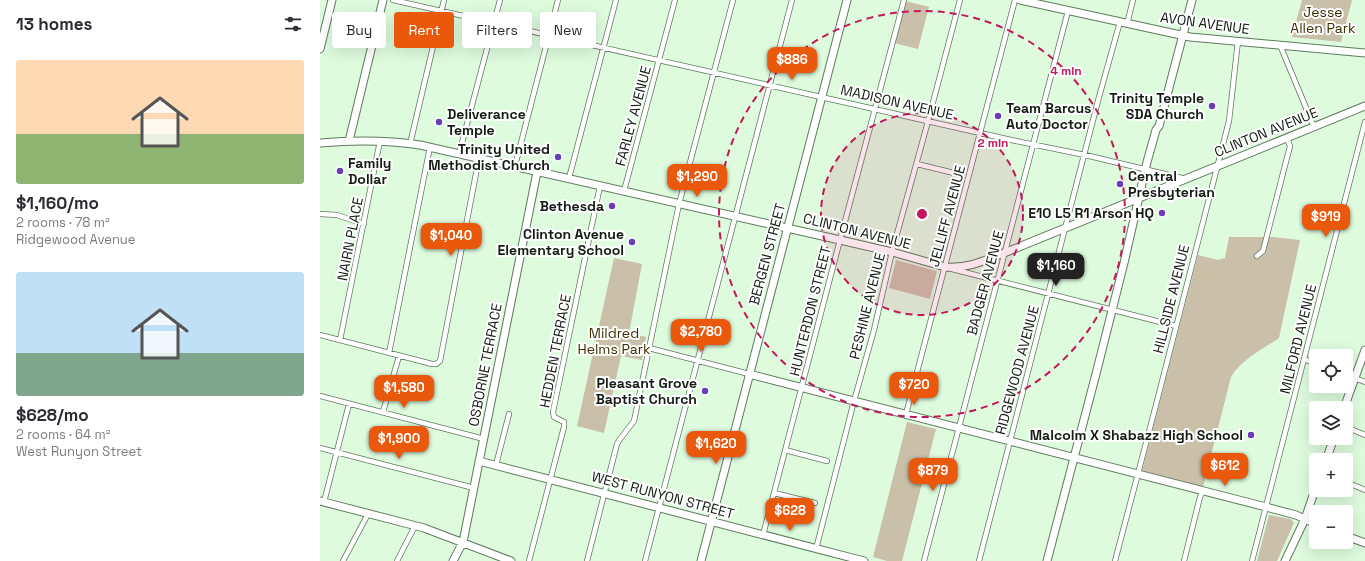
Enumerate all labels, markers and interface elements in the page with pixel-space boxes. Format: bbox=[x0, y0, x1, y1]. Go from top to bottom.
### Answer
park label: Jesse Allen Park bbox=[1290, 3, 1356, 37]
street label: AVON AVENUE bbox=[1159, 8, 1251, 38]
chip: Buy bbox=[332, 12, 386, 48]
chip: Rent bbox=[394, 12, 454, 48]
chip: Filters bbox=[462, 12, 532, 48]
chip: New bbox=[540, 12, 596, 48]
text: 13 homes bbox=[16, 13, 92, 35]
icon: filters bbox=[282, 13, 304, 35]
pin: $886 bbox=[768, 47, 816, 81]
text: $886 bbox=[776, 51, 808, 68]
text: 4 min bbox=[1050, 63, 1082, 79]
street label: FARLEY AVENUE bbox=[611, 64, 655, 168]
street label: MADISON AVENUE bbox=[839, 80, 955, 124]
icon: home bbox=[124, 86, 196, 158]
place label: Trinity Temple SDA Church bbox=[1109, 89, 1204, 123]
place label: Team Barcus Auto Doctor bbox=[1006, 99, 1091, 133]
marker: Trinity Temple SDA Church bbox=[1207, 101, 1217, 111]
street label: CLINTON AVENUE bbox=[1211, 103, 1321, 161]
place label: Deliverance Temple bbox=[447, 105, 526, 139]
marker: Team Barcus Auto Doctor bbox=[993, 111, 1003, 121]
marker: Deliverance Temple bbox=[434, 117, 444, 127]
text: 2 min bbox=[977, 135, 1009, 151]
place label: Trinity United Methodist Church bbox=[428, 140, 550, 174]
marker: Trinity United Methodist Church bbox=[553, 152, 563, 162]
place label: Family Dollar bbox=[348, 154, 391, 188]
street label: JELLIFF AVENUE bbox=[925, 163, 969, 269]
pin: $1,290 bbox=[664, 164, 730, 198]
marker: Family Dollar bbox=[335, 166, 345, 176]
place label: Central Presbyterian bbox=[1128, 167, 1215, 201]
text: $1,290 bbox=[676, 168, 718, 185]
marker: Central Presbyterian bbox=[1115, 179, 1125, 189]
text: $1,160/mo bbox=[16, 192, 99, 214]
street label: NAIRN PLACE bbox=[333, 196, 367, 282]
place label: Bethesda bbox=[539, 197, 604, 215]
marker: Bethesda bbox=[607, 201, 617, 211]
street label: BERGEN STREET bbox=[745, 201, 789, 307]
place label: E10 L5 R1 Arson HQ bbox=[1028, 204, 1154, 222]
pin: $919 bbox=[1302, 204, 1350, 238]
centre of rings bbox=[915, 207, 929, 221]
marker: E10 L5 R1 Arson HQ bbox=[1157, 208, 1167, 218]
text: $919 bbox=[1311, 208, 1341, 225]
street label: CLINTON AVENUE bbox=[801, 209, 913, 253]
text: 2 rooms · 78 m² bbox=[16, 214, 110, 231]
pin: $1,040 bbox=[418, 223, 484, 257]
place label: Clinton Avenue Elementary School bbox=[498, 225, 624, 259]
text: $1,040 bbox=[430, 227, 472, 244]
street label: BADGER AVENUE bbox=[962, 228, 1008, 337]
text: Ridgewood Avenue bbox=[16, 231, 135, 248]
marker: Clinton Avenue Elementary School bbox=[627, 237, 637, 247]
street label: HILLSIDE AVENUE bbox=[1149, 243, 1193, 355]
street label: HUNTERDON STREET bbox=[785, 244, 835, 378]
street label: PESHINE AVENUE bbox=[845, 251, 889, 361]
pin: $1,160 bbox=[1023, 253, 1089, 287]
text: $1,160 bbox=[1036, 257, 1076, 274]
street label: MILFORD AVENUE bbox=[1276, 282, 1320, 396]
street label: HEDDEN TERRACE bbox=[535, 293, 575, 409]
icon: home bbox=[124, 298, 196, 370]
street label: OSBORNE TERRACE bbox=[464, 302, 506, 428]
street label: RIDGEWOOD AVENUE bbox=[991, 303, 1043, 437]
pin: $2,780 bbox=[668, 319, 734, 353]
text: $2,780 bbox=[680, 323, 722, 340]
park label: Mildred Helms Park bbox=[577, 324, 651, 358]
map controls bbox=[1309, 349, 1353, 549]
button: locate bbox=[1309, 349, 1353, 393]
pin: $720 bbox=[890, 372, 938, 406]
place label: Pleasant Grove Baptist Church bbox=[595, 374, 697, 408]
pin: $1,580 bbox=[371, 375, 437, 409]
text: $720 bbox=[898, 376, 930, 393]
text: $1,580 bbox=[383, 379, 425, 396]
marker: Pleasant Grove Baptist Church bbox=[700, 386, 710, 396]
button: layers bbox=[1309, 401, 1353, 445]
text: $628/mo bbox=[16, 404, 89, 426]
text: 2 rooms · 64 m² bbox=[16, 426, 110, 443]
pin: $1,900 bbox=[366, 426, 432, 460]
place label: Malcolm X Shabazz High School bbox=[1030, 426, 1243, 444]
text: $1,900 bbox=[378, 430, 420, 447]
marker: Malcolm X Shabazz High School bbox=[1246, 430, 1256, 440]
pin: $1,620 bbox=[683, 431, 749, 465]
text: $1,620 bbox=[695, 435, 737, 452]
text: West Runyon Street bbox=[16, 443, 142, 460]
pin: $612 bbox=[1201, 453, 1249, 487]
button: + bbox=[1309, 453, 1353, 497]
text: $612 bbox=[1210, 457, 1240, 474]
pin: $879 bbox=[909, 458, 957, 492]
text: $879 bbox=[918, 462, 948, 479]
street label: WEST RUNYON STREET bbox=[590, 467, 736, 523]
pin: $628 bbox=[766, 498, 814, 532]
text: $628 bbox=[774, 502, 806, 519]
button: − bbox=[1309, 505, 1353, 549]

